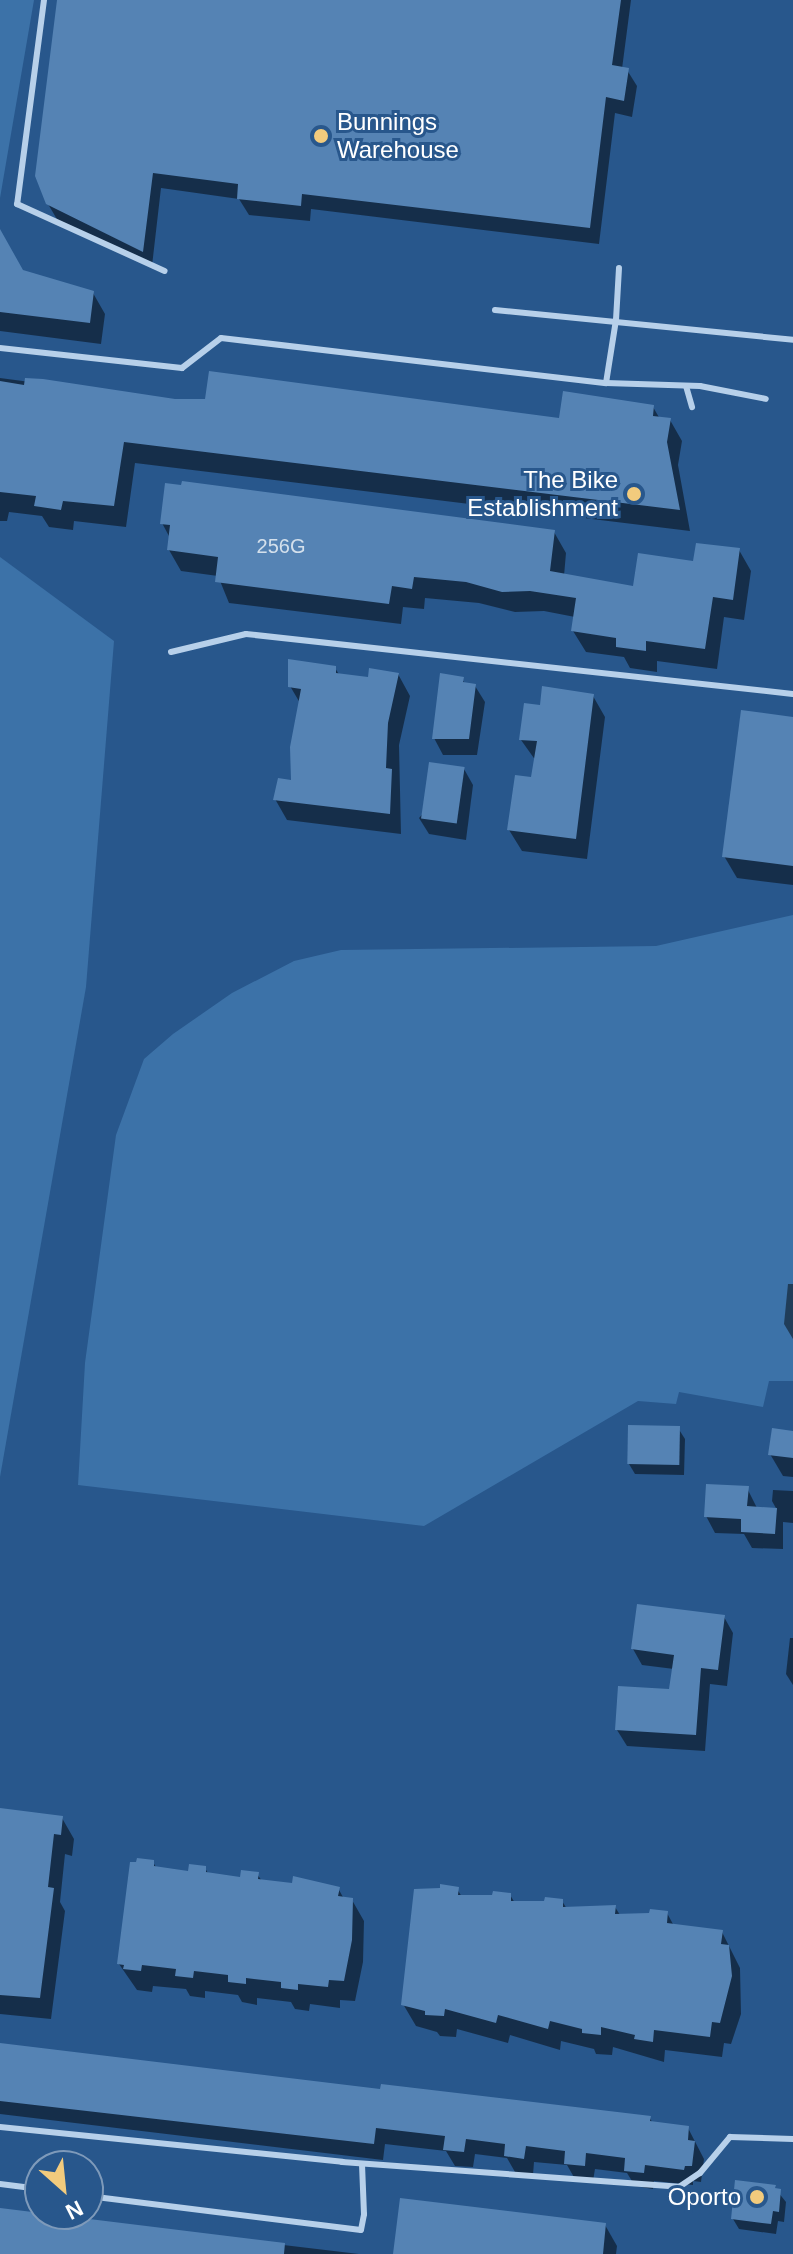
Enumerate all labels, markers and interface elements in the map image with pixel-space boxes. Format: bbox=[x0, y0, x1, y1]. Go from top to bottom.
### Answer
place label: Bunnings Warehouse bbox=[337, 108, 459, 164]
marker: Bunnings Warehouse bbox=[312, 127, 330, 145]
place label: The Bike Establishment bbox=[467, 466, 618, 522]
marker: The Bike Establishment bbox=[625, 485, 643, 503]
house number: 256G bbox=[257, 534, 305, 558]
north arrow bbox=[24, 2150, 104, 2230]
place label: Oporto bbox=[668, 2183, 741, 2211]
marker: Oporto bbox=[748, 2188, 766, 2206]
text: N bbox=[61, 2195, 87, 2225]

